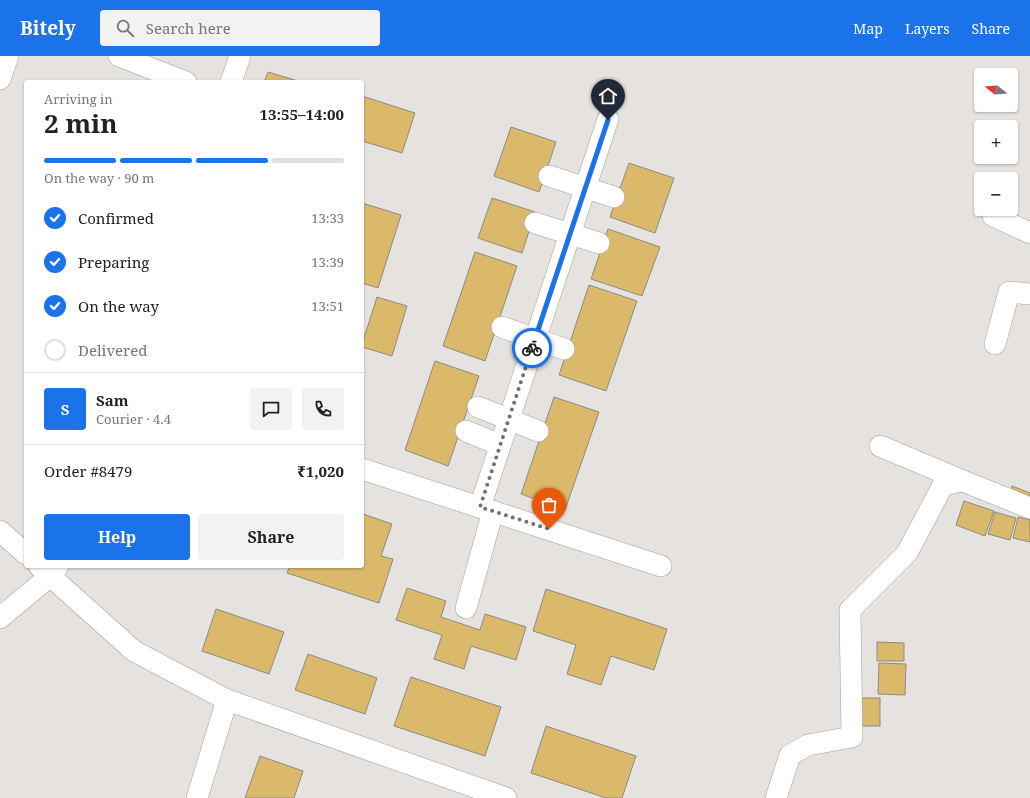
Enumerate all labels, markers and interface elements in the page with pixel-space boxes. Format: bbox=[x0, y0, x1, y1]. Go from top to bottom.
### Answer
search box bbox=[100, 10, 380, 46]
text: Bitely bbox=[20, 15, 76, 41]
icon: search bbox=[114, 17, 136, 39]
text: Search here bbox=[146, 18, 231, 38]
text: Map bbox=[853, 19, 883, 38]
text: Layers bbox=[905, 19, 950, 38]
text: Share bbox=[972, 19, 1010, 38]
north arrow bbox=[974, 68, 1018, 112]
map controls bbox=[974, 68, 1018, 216]
pin bbox=[591, 79, 625, 120]
icon: home bbox=[597, 85, 619, 107]
text: Arriving in bbox=[44, 90, 113, 108]
text: 13:55–14:00 bbox=[260, 104, 344, 124]
text: 2 min bbox=[44, 105, 118, 141]
button: + bbox=[974, 120, 1018, 164]
text: On the way · 90 m bbox=[44, 169, 154, 187]
button: − bbox=[974, 172, 1018, 216]
icon: check bbox=[44, 207, 66, 229]
text: Confirmed bbox=[78, 208, 154, 228]
text: 13:33 bbox=[311, 209, 344, 227]
icon: check bbox=[44, 251, 66, 273]
text: Preparing bbox=[78, 252, 149, 272]
text: 13:39 bbox=[311, 253, 344, 271]
icon: check bbox=[44, 295, 66, 317]
text: On the way bbox=[78, 296, 159, 316]
text: 13:51 bbox=[311, 297, 344, 315]
courier bbox=[512, 328, 552, 368]
icon: bike bbox=[521, 337, 543, 359]
text: Delivered bbox=[78, 340, 147, 360]
button: chat bbox=[250, 388, 292, 430]
button: phone bbox=[302, 388, 344, 430]
text: Sam bbox=[96, 390, 128, 410]
text: S bbox=[61, 399, 69, 419]
text: Courier · 4.4 bbox=[96, 410, 171, 428]
text: Order #8479 bbox=[44, 461, 132, 481]
text: ₹1,020 bbox=[297, 461, 344, 481]
pin bbox=[532, 488, 566, 529]
icon: bag bbox=[538, 494, 560, 516]
button: Help bbox=[44, 514, 190, 560]
button: Share bbox=[198, 514, 344, 560]

